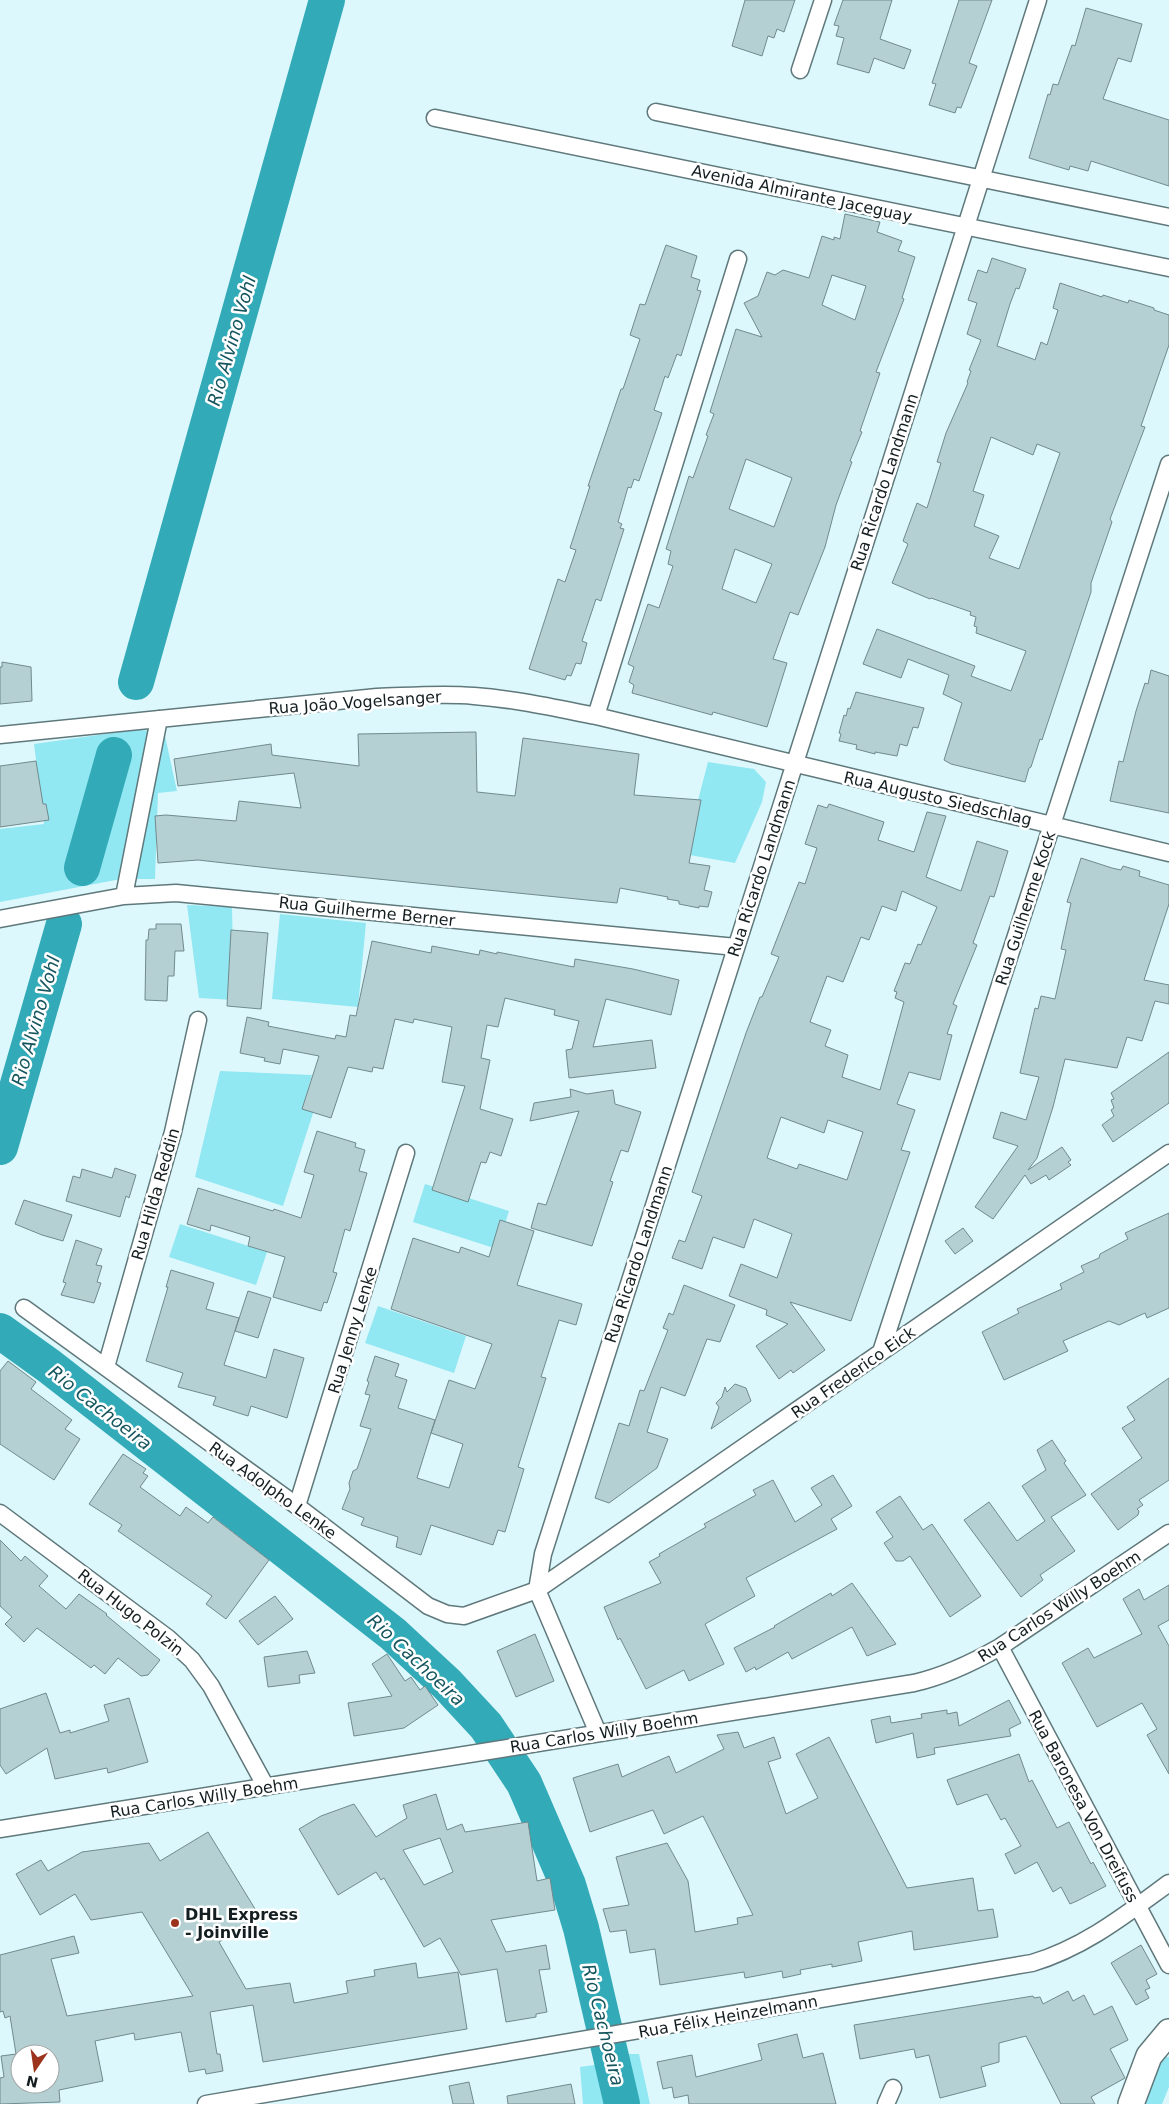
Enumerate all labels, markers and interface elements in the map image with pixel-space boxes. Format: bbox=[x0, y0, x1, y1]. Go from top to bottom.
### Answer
street label: Avenida Almirante Jaceguay bbox=[690, 161, 914, 226]
water label: Rio Alvino Vohl bbox=[203, 274, 260, 408]
street label: Rua Ricardo Landmann bbox=[847, 391, 922, 573]
street label: Rua João Vogelsanger bbox=[268, 687, 443, 718]
street label: Rua Augusto Siedschlag bbox=[842, 768, 1034, 829]
street label: Rua Ricardo Landmann bbox=[724, 777, 799, 959]
street label: Rua Guilherme Kock bbox=[992, 828, 1060, 988]
street label: Rua Guilherme Berner bbox=[278, 893, 457, 930]
water label: Rio Alvino Vohl bbox=[7, 954, 64, 1088]
street label: Rua Hilda Reddin bbox=[128, 1126, 183, 1262]
street label: Rua Ricardo Landmann bbox=[601, 1163, 676, 1345]
street label: Rua Jenny Lenke bbox=[324, 1264, 381, 1396]
street label: Rua Frederico Eick bbox=[788, 1322, 919, 1422]
water label: Rio Cachoeira bbox=[45, 1361, 156, 1454]
street label: Rua Adolpho Lenke bbox=[205, 1438, 340, 1543]
street label: Rua Carlos Willy Boehm bbox=[974, 1547, 1144, 1666]
street label: Rua Hugo Polzin bbox=[74, 1565, 187, 1660]
water label: Rio Cachoeira bbox=[364, 1609, 469, 1710]
street label: Rua Baronesa Von Dreifuss bbox=[1025, 1707, 1143, 1906]
street label: Rua Carlos Willy Boehm bbox=[509, 1708, 700, 1757]
street label: Rua Carlos Willy Boehm bbox=[109, 1773, 300, 1822]
place label: DHL Express - Joinville bbox=[185, 1905, 298, 1942]
marker: DHL Express - Joinville bbox=[169, 1917, 181, 1929]
water label: Rio Cachoeira bbox=[578, 1962, 629, 2088]
street label: Rua Félix Heinzelmann bbox=[637, 1991, 819, 2042]
north arrow bbox=[10, 2044, 60, 2094]
text: N bbox=[25, 2073, 40, 2091]

